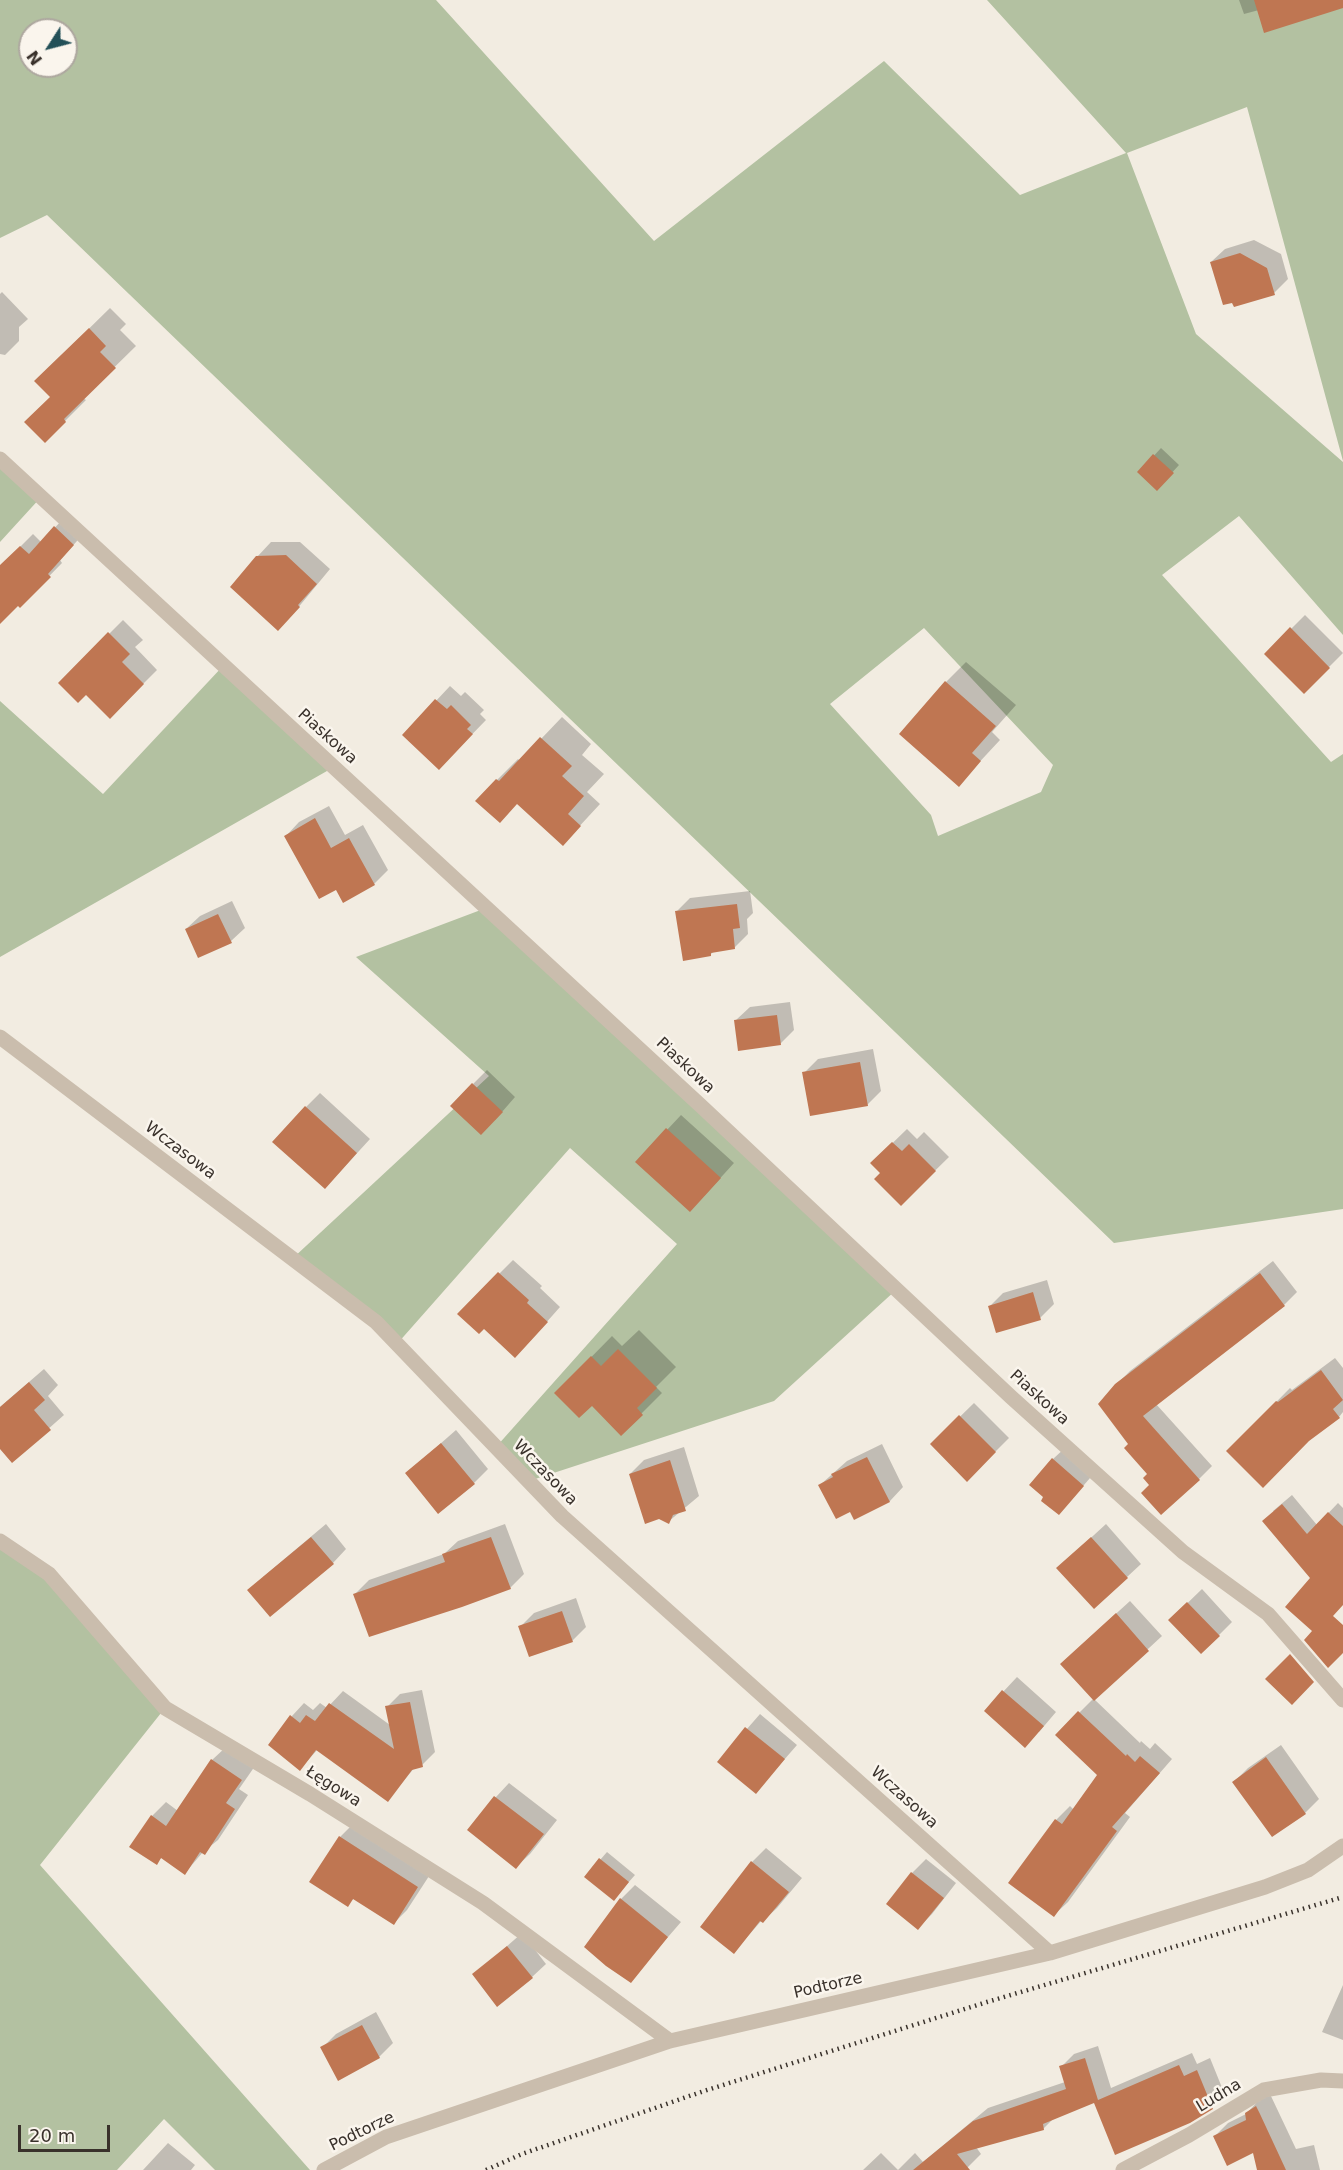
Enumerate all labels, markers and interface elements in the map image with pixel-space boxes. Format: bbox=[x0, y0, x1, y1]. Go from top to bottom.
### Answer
north arrow bbox=[18, 18, 78, 78]
text: N bbox=[23, 47, 46, 69]
street label: Piaskowa bbox=[293, 705, 361, 769]
street label: Piaskowa bbox=[652, 1034, 718, 1098]
street label: Wczasowa bbox=[141, 1118, 219, 1184]
street label: Piaskowa bbox=[1005, 1366, 1073, 1430]
street label: Wczasowa bbox=[509, 1436, 581, 1510]
street label: Łęgowa bbox=[302, 1763, 364, 1811]
street label: Wczasowa bbox=[866, 1763, 942, 1833]
street label: Podtorze bbox=[792, 1969, 864, 2003]
street label: Ludna bbox=[1193, 2075, 1245, 2117]
street label: Podtorze bbox=[326, 2108, 398, 2156]
scale bar bbox=[21, 2113, 112, 2151]
text: 20 m bbox=[29, 2125, 75, 2146]

